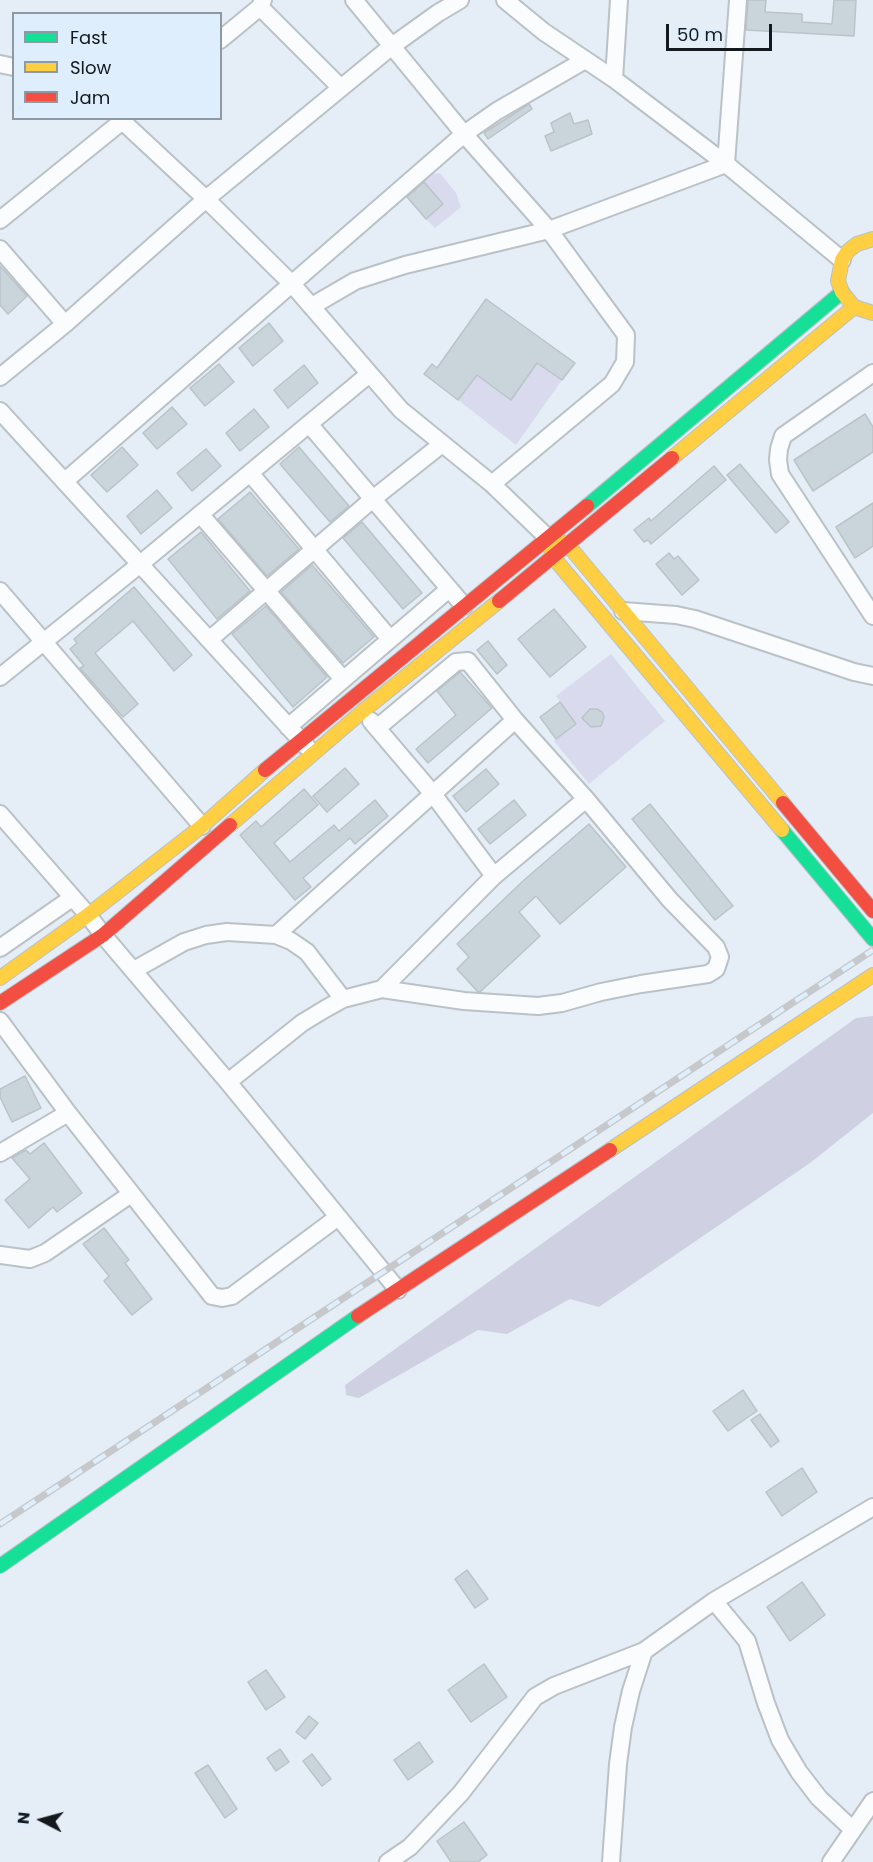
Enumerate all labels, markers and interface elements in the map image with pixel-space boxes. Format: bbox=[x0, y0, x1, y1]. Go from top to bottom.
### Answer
legend bbox=[12, 12, 222, 120]
scale bar bbox=[669, 12, 776, 50]
text: 50 m bbox=[677, 22, 723, 47]
text: Fast bbox=[70, 25, 107, 50]
text: Slow bbox=[70, 55, 111, 80]
text: Jam bbox=[70, 85, 110, 110]
north arrow bbox=[12, 1790, 72, 1850]
text: N bbox=[12, 1811, 36, 1825]

